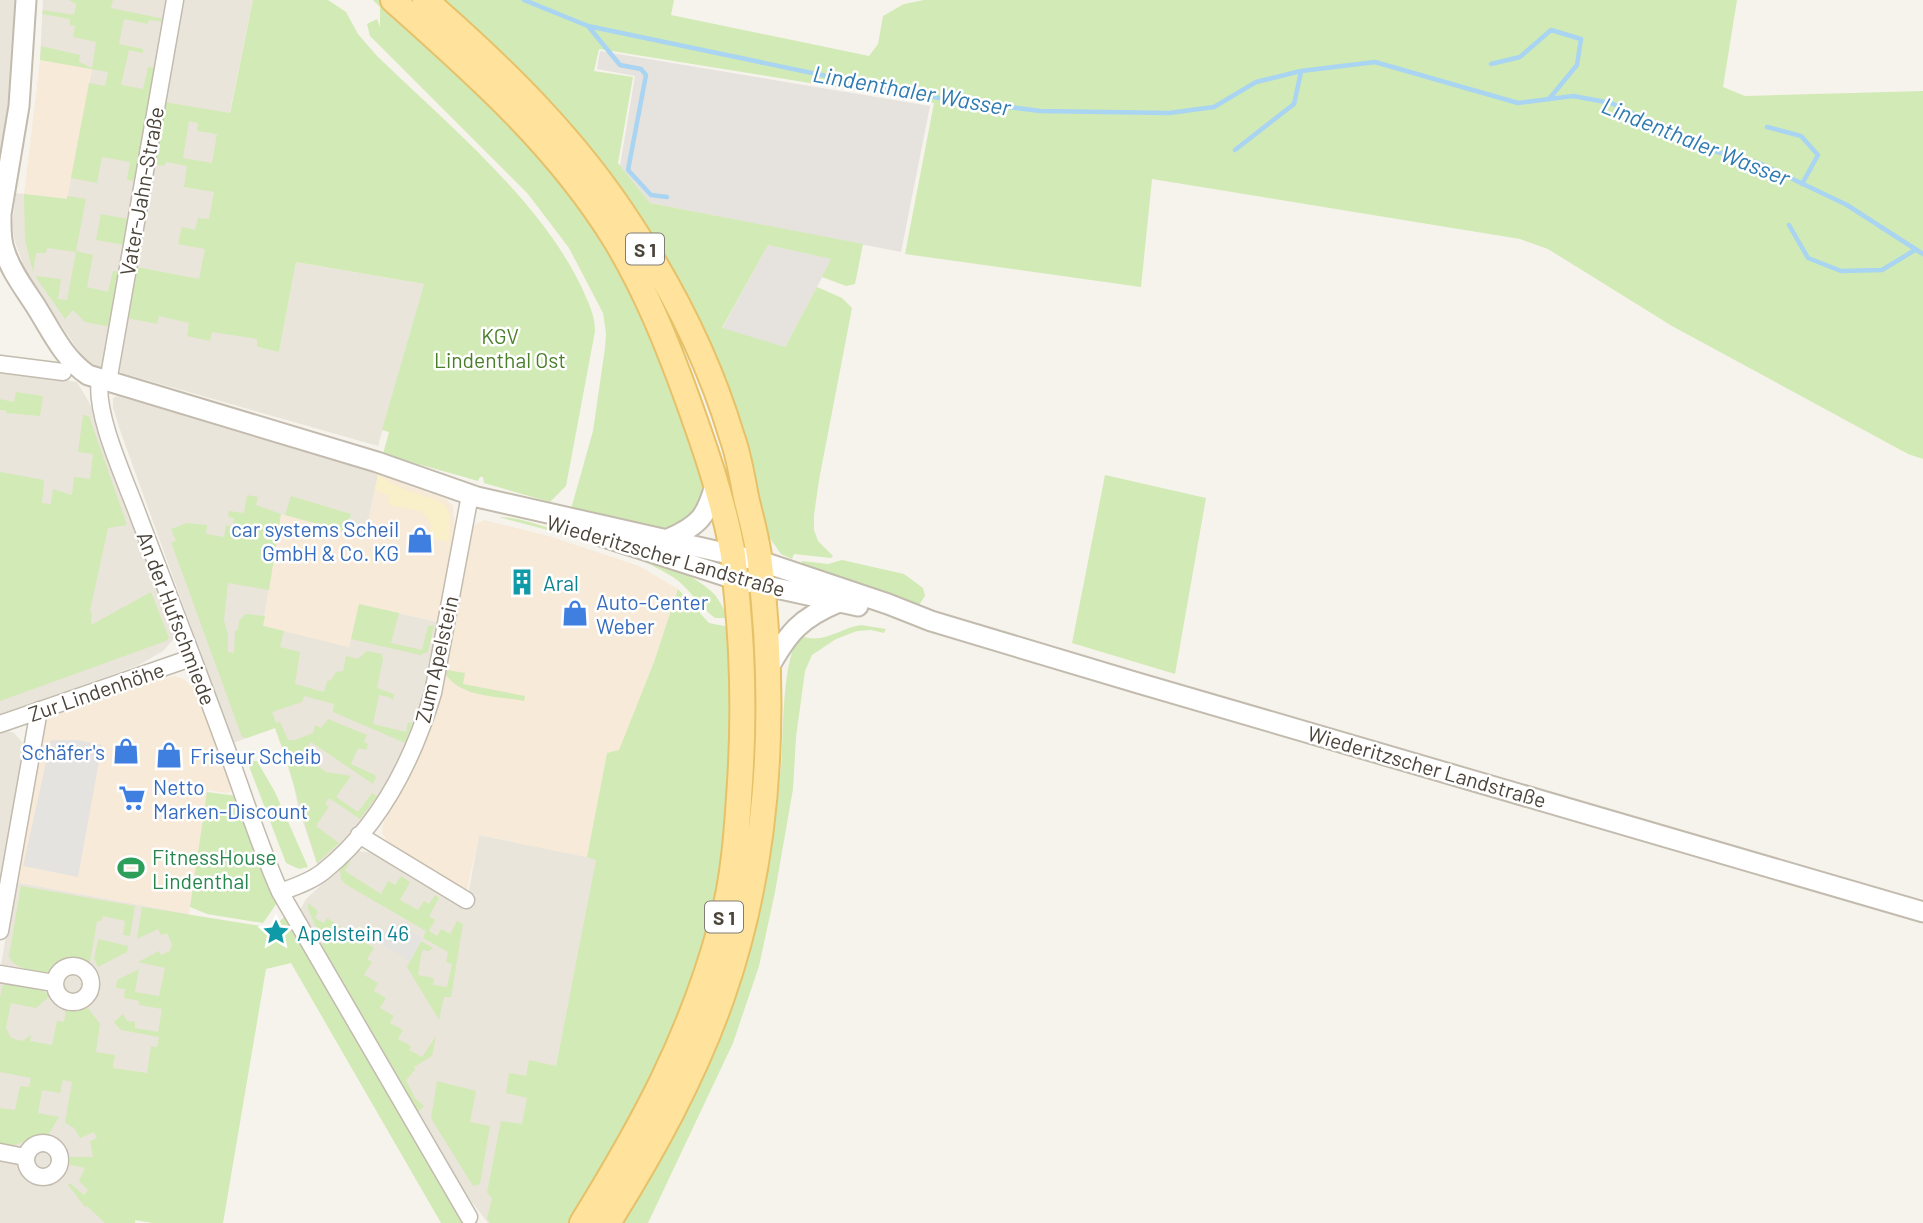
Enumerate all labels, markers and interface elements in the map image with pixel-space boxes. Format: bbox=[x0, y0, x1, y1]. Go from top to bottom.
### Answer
water label: Lindenthaler Wasser bbox=[811, 59, 1014, 121]
water label: Lindenthaler Wasser bbox=[1598, 91, 1795, 192]
street label: Vater-Jahn-Straße bbox=[114, 105, 168, 277]
road number: S 1 bbox=[626, 233, 664, 264]
park label: KGV Lindenthal Ost bbox=[434, 323, 566, 372]
street label: Wiederitzscher Landstraße bbox=[544, 509, 788, 601]
place label: car systems Scheil GmbH & Co. KG bbox=[231, 516, 399, 565]
shop icon: car systems Scheil GmbH & Co. KG bbox=[405, 525, 435, 555]
street label: An der Hufschmiede bbox=[132, 528, 222, 708]
building icon: Aral bbox=[507, 567, 537, 597]
place label: Aral bbox=[543, 570, 579, 595]
place label: Auto-Center Weber bbox=[596, 589, 709, 638]
street label: Zum Apelstein bbox=[409, 593, 463, 725]
shop icon: Auto-Center Weber bbox=[560, 598, 590, 628]
street label: Zur Lindenhöhe bbox=[25, 656, 167, 726]
street label: Wiederitzscher Landstraße bbox=[1305, 720, 1549, 812]
shop icon: Schäfer's bbox=[111, 736, 141, 766]
place label: Schäfer's bbox=[22, 739, 105, 764]
shop icon: Friseur Scheib bbox=[154, 740, 184, 770]
place label: Friseur Scheib bbox=[190, 743, 321, 768]
place label: Netto Marken-Discount bbox=[153, 774, 308, 823]
supermarket icon: Netto Marken-Discount bbox=[117, 783, 147, 813]
place label: FitnessHouse Lindenthal bbox=[152, 844, 277, 893]
sports icon: FitnessHouse Lindenthal bbox=[116, 853, 146, 883]
road number: S 1 bbox=[705, 902, 743, 932]
place icon: Apelstein 46 bbox=[261, 917, 291, 947]
place label: Apelstein 46 bbox=[297, 920, 409, 945]

